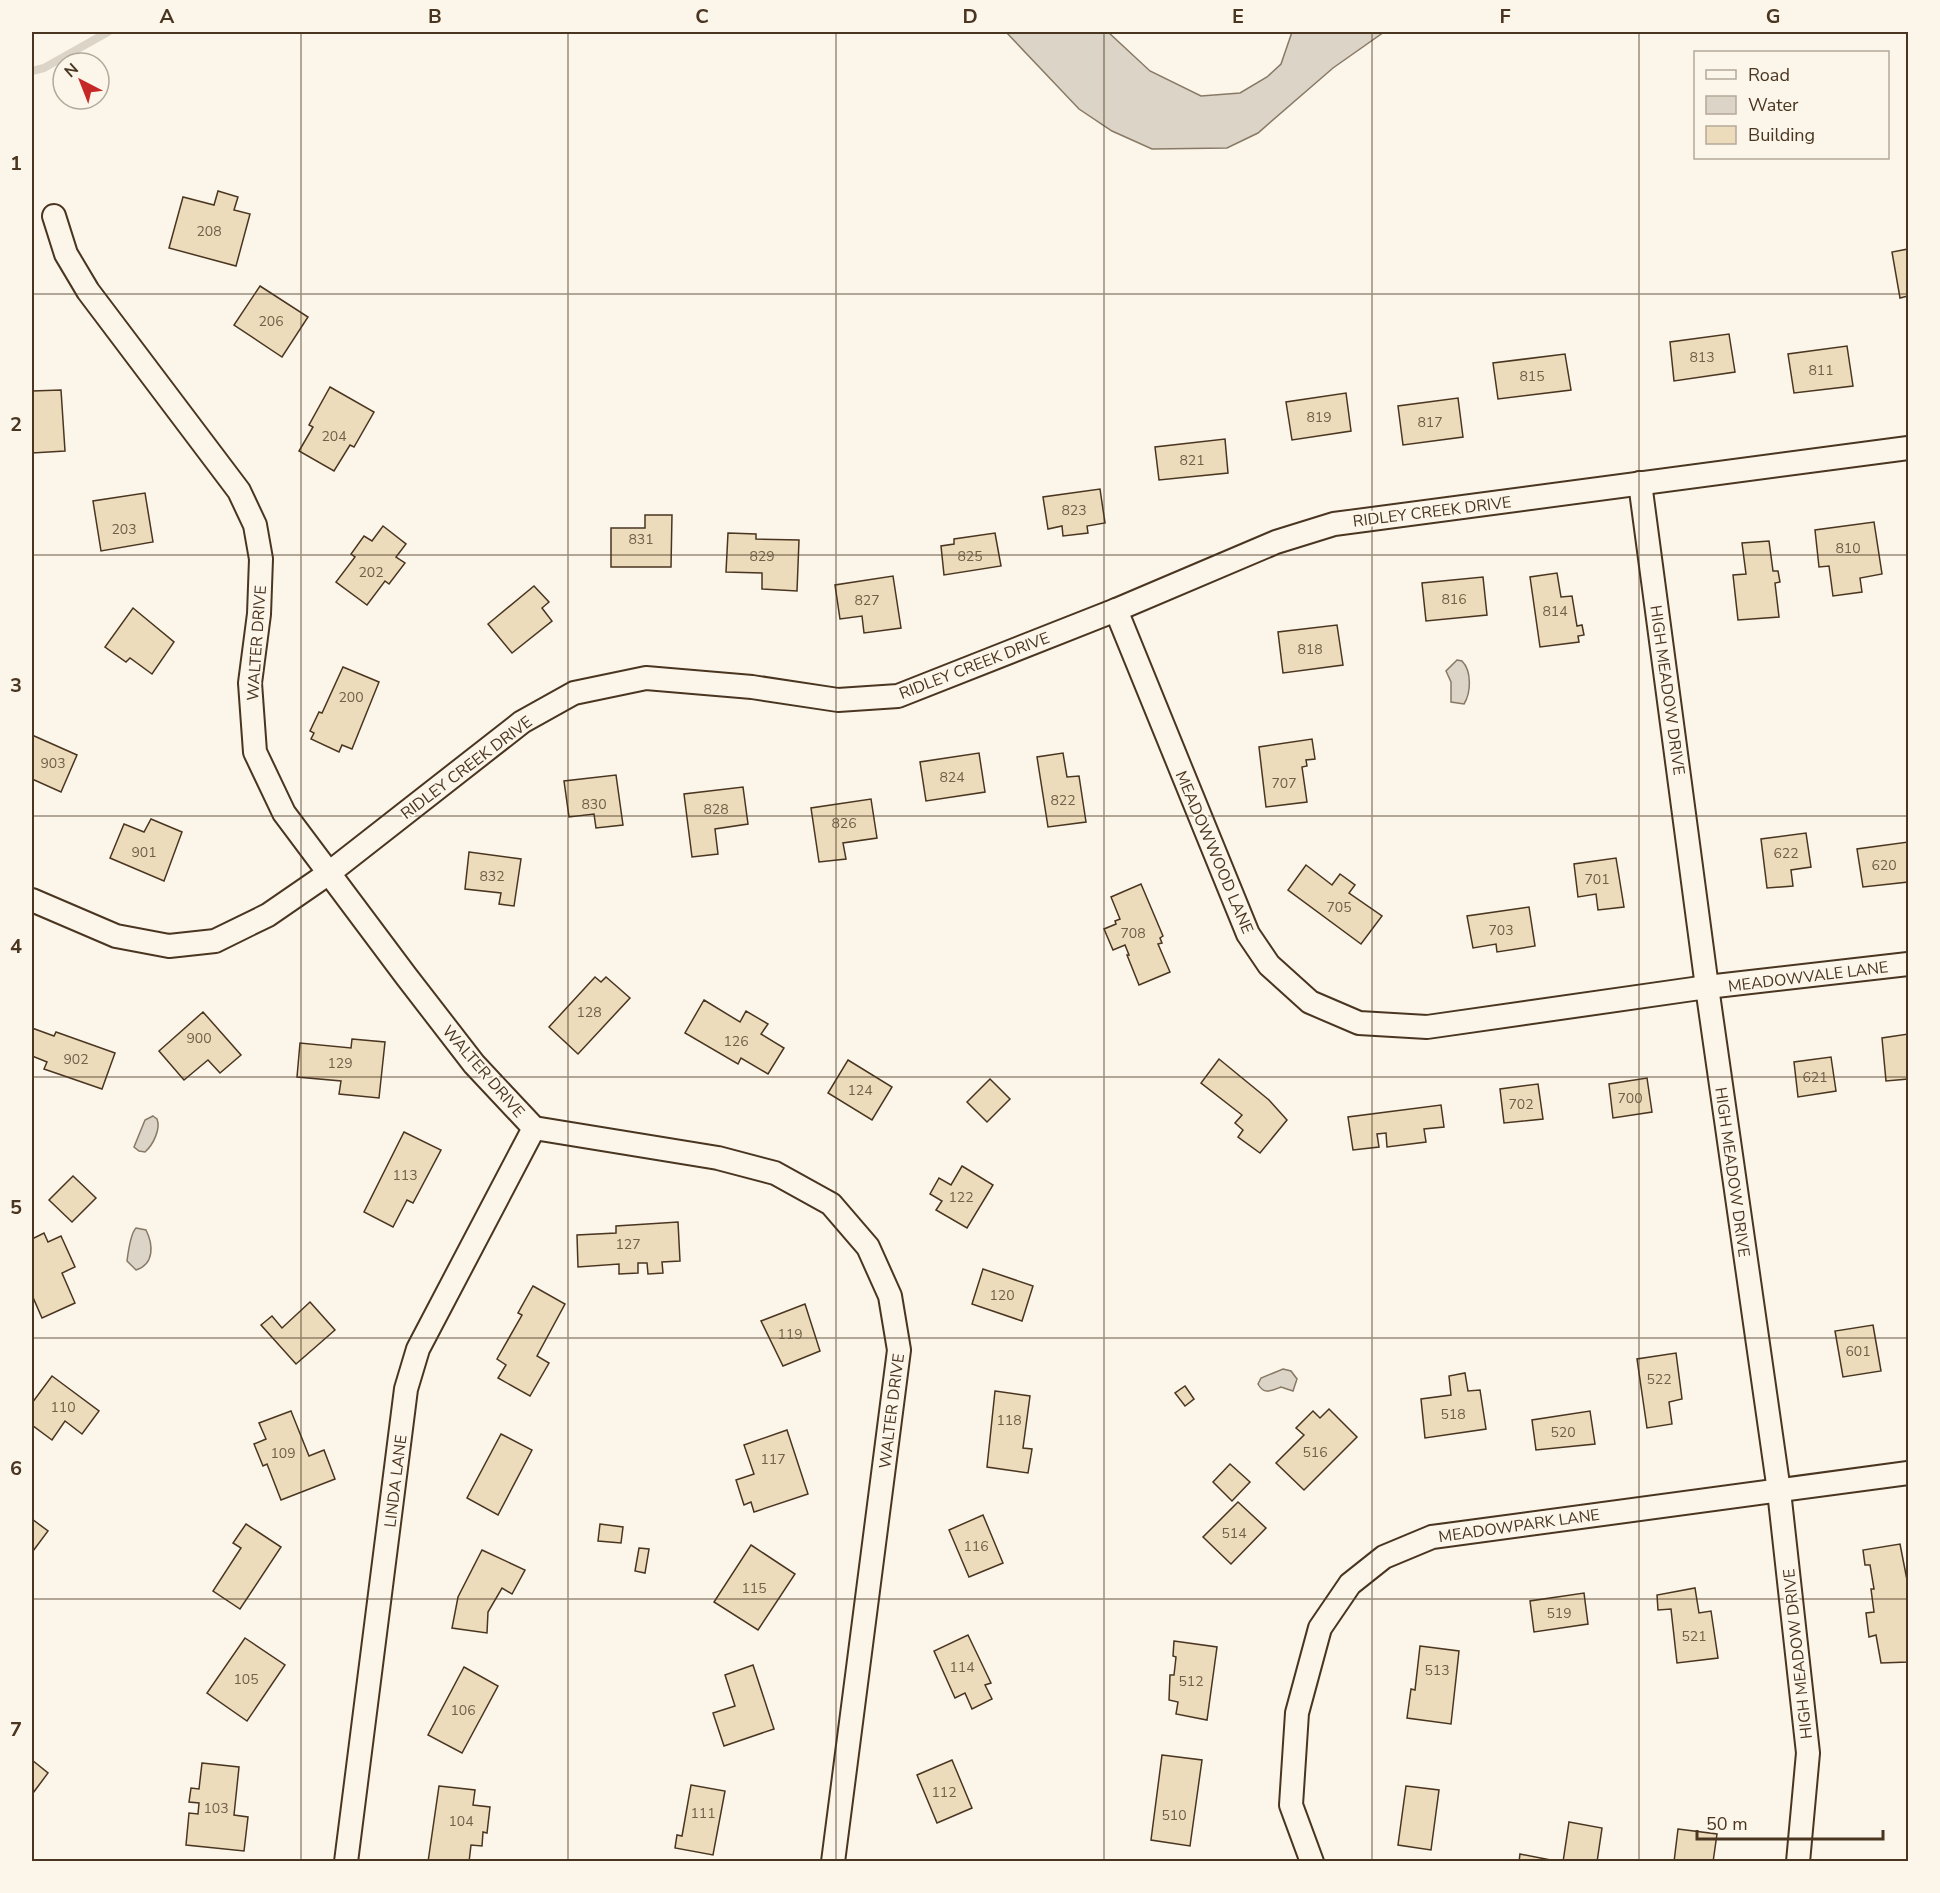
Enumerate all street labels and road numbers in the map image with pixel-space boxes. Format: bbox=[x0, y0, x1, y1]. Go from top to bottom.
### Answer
street label: RIDLEY CREEK DRIVE bbox=[1352, 491, 1513, 533]
street label: WALTER DRIVE bbox=[242, 585, 272, 702]
street label: HIGH MEADOW DRIVE bbox=[1644, 604, 1690, 776]
street label: RIDLEY CREEK DRIVE bbox=[896, 627, 1053, 705]
street label: RIDLEY CREEK DRIVE bbox=[396, 711, 537, 825]
street label: MEADOWWOOD LANE bbox=[1170, 768, 1258, 937]
street label: MEADOWVALE LANE bbox=[1727, 956, 1889, 998]
street label: WALTER DRIVE bbox=[437, 1021, 530, 1123]
street label: HIGH MEADOW DRIVE bbox=[1709, 1086, 1755, 1258]
street label: WALTER DRIVE bbox=[874, 1352, 910, 1470]
street label: LINDA LANE bbox=[379, 1433, 413, 1529]
street label: MEADOWPARK LANE bbox=[1437, 1504, 1601, 1548]
street label: HIGH MEADOW DRIVE bbox=[1778, 1568, 1818, 1740]

